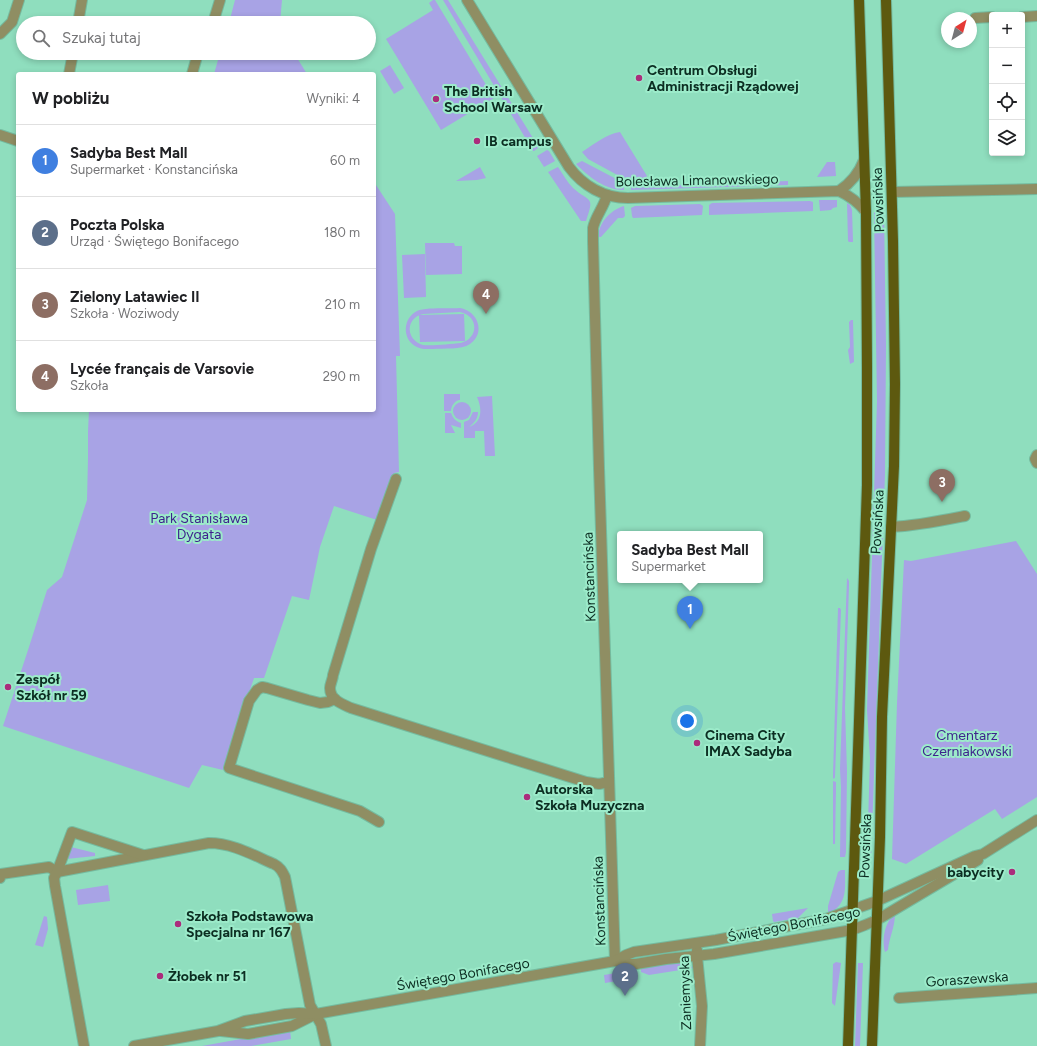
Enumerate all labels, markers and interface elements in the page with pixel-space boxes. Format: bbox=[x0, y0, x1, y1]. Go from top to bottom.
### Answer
north arrow bbox=[941, 12, 977, 48]
map controls bbox=[989, 12, 1025, 156]
button: + bbox=[989, 12, 1025, 48]
search box bbox=[16, 16, 376, 60]
icon: search bbox=[30, 27, 52, 49]
text: Szukaj tutaj bbox=[62, 29, 141, 47]
button: − bbox=[989, 48, 1025, 84]
place label: Centrum Obsługi Administracji Rządowej bbox=[647, 62, 799, 95]
marker: Centrum Obsługi Administracji Rządowej bbox=[634, 73, 644, 83]
place label: The British School Warsaw bbox=[444, 83, 543, 116]
button: locate bbox=[989, 84, 1025, 120]
text: W pobliżu bbox=[32, 88, 109, 108]
text: Wyniki: 4 bbox=[307, 91, 360, 106]
marker: The British School Warsaw bbox=[431, 94, 441, 104]
button: layers bbox=[989, 120, 1025, 156]
place label: IB campus bbox=[485, 133, 552, 150]
marker: IB campus bbox=[472, 136, 482, 146]
text: Sadyba Best Mall bbox=[70, 144, 187, 162]
text: 1 bbox=[42, 153, 48, 168]
text: 60 m bbox=[330, 153, 360, 168]
text: Supermarket · Konstancińska bbox=[70, 162, 238, 177]
street label: Powsińska bbox=[869, 167, 888, 233]
street label: Bolesława Limanowskiego bbox=[615, 171, 779, 190]
text: Poczta Polska bbox=[70, 216, 164, 234]
text: 2 bbox=[41, 225, 49, 240]
text: 180 m bbox=[324, 225, 360, 240]
text: Urząd · Świętego Bonifacego bbox=[70, 234, 239, 249]
pin: 4 bbox=[473, 281, 499, 314]
text: Zielony Latawiec II bbox=[70, 288, 200, 306]
text: 3 bbox=[41, 297, 49, 312]
text: 210 m bbox=[325, 297, 360, 312]
text: Szkoła · Woziwody bbox=[70, 306, 179, 321]
text: Lycée français de Varsovie bbox=[70, 360, 254, 378]
text: 4 bbox=[41, 369, 49, 384]
text: 290 m bbox=[323, 369, 360, 384]
text: Szkoła bbox=[70, 378, 108, 393]
pin: 3 bbox=[929, 469, 955, 502]
street label: Powsińska bbox=[867, 489, 888, 555]
park label: Park Stanisława Dygata bbox=[150, 510, 248, 543]
popup bbox=[617, 531, 763, 583]
street label: Konstancińska bbox=[579, 532, 600, 622]
text: Sadyba Best Mall bbox=[631, 541, 749, 559]
text: Supermarket bbox=[631, 559, 706, 574]
pin: 1 bbox=[677, 596, 703, 629]
place label: Zespół Szkół nr 59 bbox=[16, 671, 87, 704]
marker: Zespół Szkół nr 59 bbox=[3, 682, 13, 692]
your location bbox=[677, 711, 697, 731]
place label: Cinema City IMAX Sadyba bbox=[705, 727, 792, 760]
park label: Cmentarz Czerniakowski bbox=[922, 727, 1012, 760]
marker: Cinema City IMAX Sadyba bbox=[692, 738, 702, 748]
place label: Autorska Szkoła Muzyczna bbox=[535, 781, 644, 814]
marker: Autorska Szkoła Muzyczna bbox=[522, 792, 532, 802]
street label: Powsińska bbox=[856, 813, 875, 879]
street label: Konstancińska bbox=[589, 856, 610, 946]
place label: babycity bbox=[947, 864, 1005, 881]
marker: babycity bbox=[1007, 867, 1017, 877]
street label: Świętego Bonifacego bbox=[726, 903, 862, 946]
place label: Szkoła Podstawowa Specjalna nr 167 bbox=[186, 908, 314, 941]
marker: Szkoła Podstawowa Specjalna nr 167 bbox=[173, 919, 183, 929]
street label: Świętego Bonifacego bbox=[395, 954, 531, 995]
street label: Zaniemyska bbox=[676, 956, 695, 1030]
pin: 2 bbox=[612, 963, 638, 996]
place label: Żłobek nr 51 bbox=[168, 968, 247, 985]
street label: Goraszewska bbox=[925, 968, 1009, 991]
marker: Żłobek nr 51 bbox=[155, 971, 165, 981]

